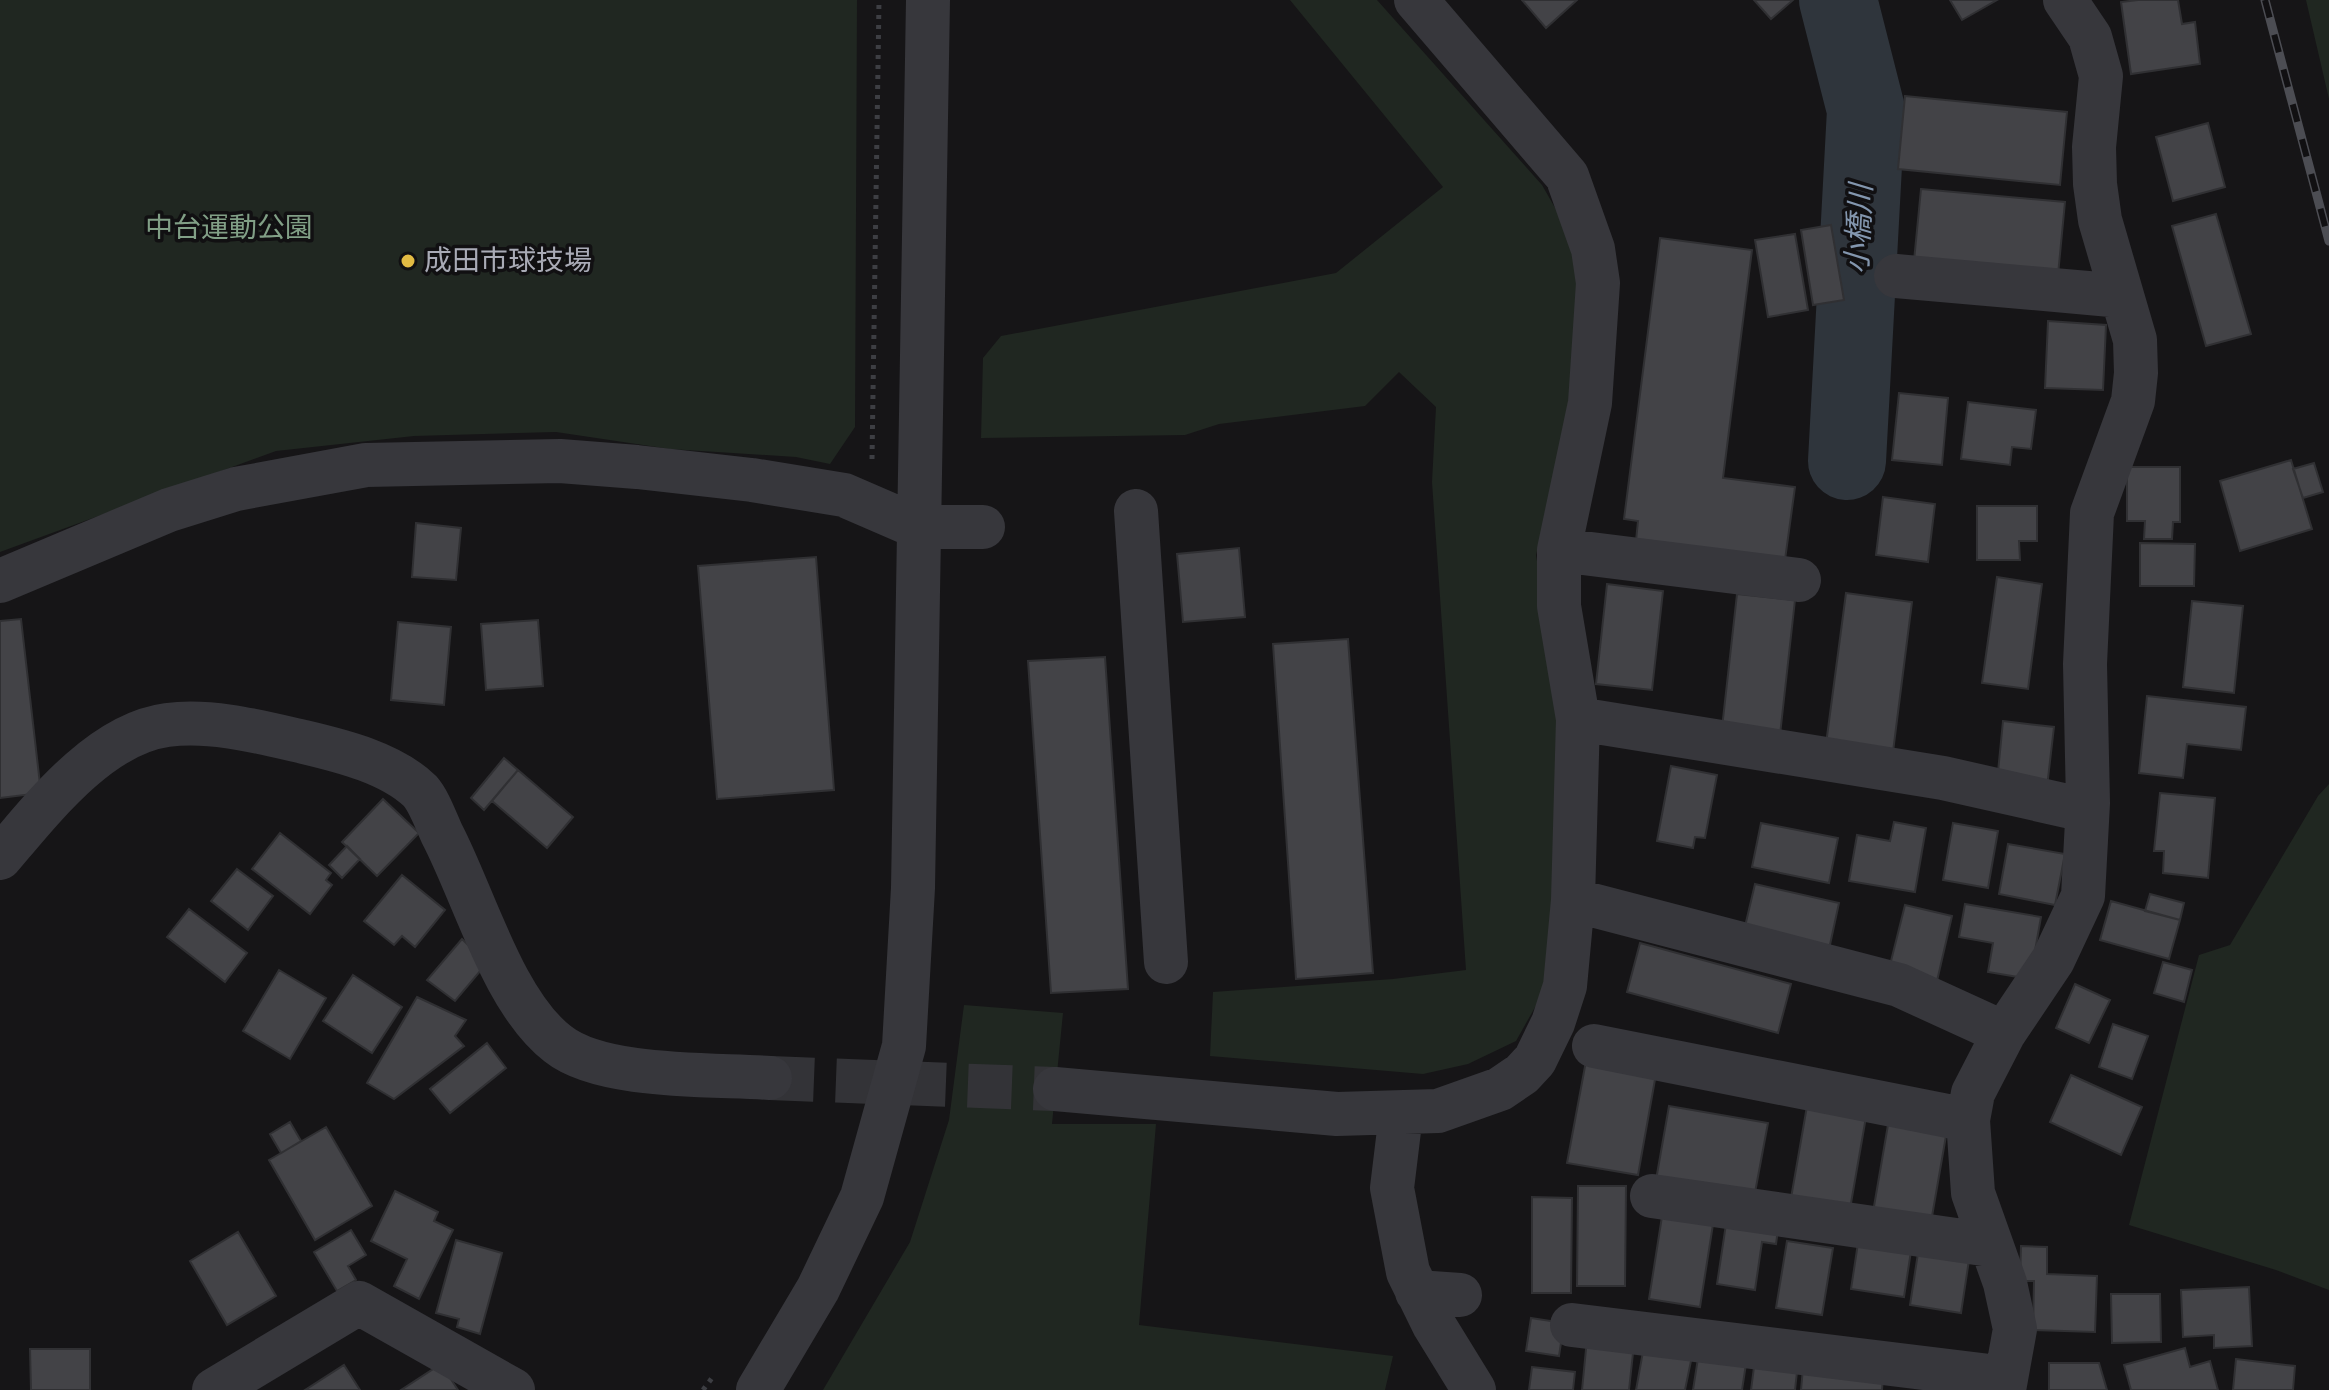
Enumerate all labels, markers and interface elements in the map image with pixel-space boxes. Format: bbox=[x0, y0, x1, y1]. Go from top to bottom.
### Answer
water label: 小橋川 bbox=[1840, 180, 1880, 275]
park label: 中台運動公園 bbox=[145, 212, 313, 245]
place label: 成田市球技場 bbox=[424, 245, 592, 278]
marker: 成田市球技場 bbox=[399, 252, 417, 270]

